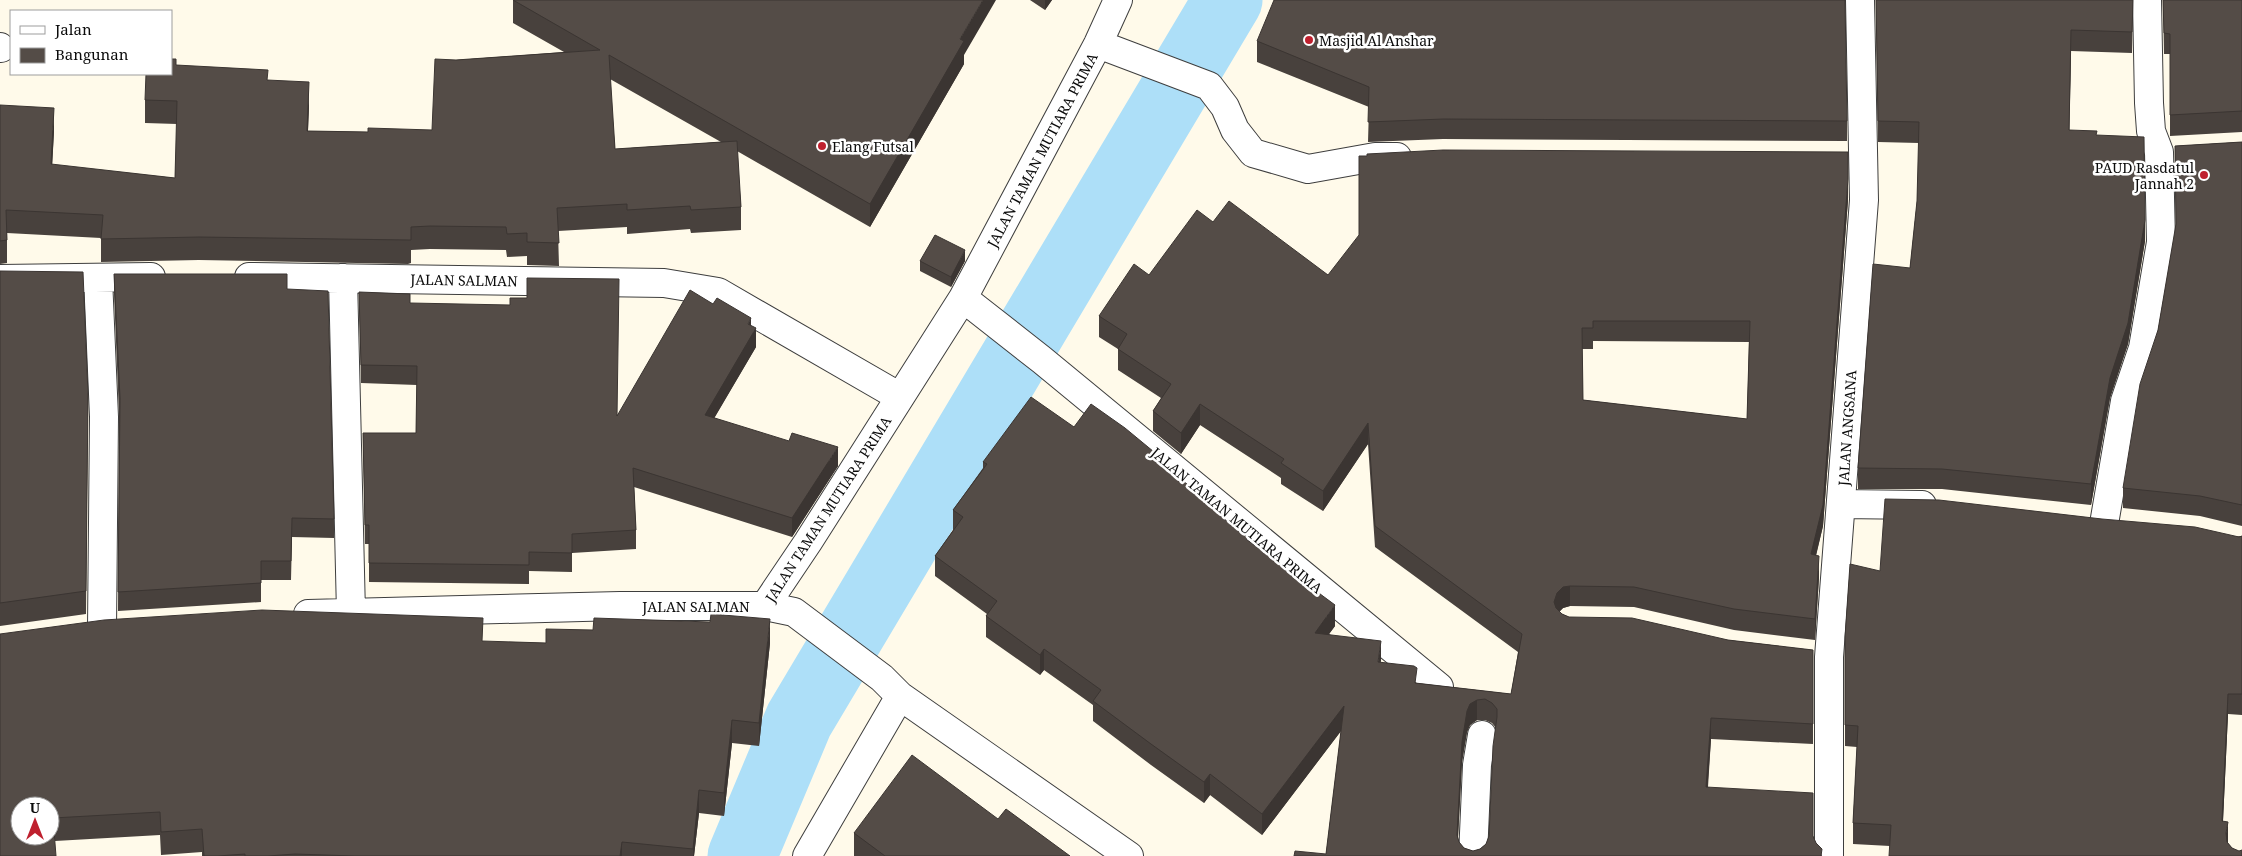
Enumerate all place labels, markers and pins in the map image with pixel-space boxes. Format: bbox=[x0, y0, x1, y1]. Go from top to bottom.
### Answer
place label: Masjid Al Anshar bbox=[1319, 31, 1434, 50]
marker: Masjid Al Anshar bbox=[1303, 34, 1315, 46]
place label: Elang Futsal bbox=[832, 137, 914, 156]
marker: Elang Futsal bbox=[816, 140, 828, 152]
place label: PAUD Rasdatul Jannah 2 bbox=[2095, 158, 2195, 193]
marker: PAUD Rasdatul Jannah 2 bbox=[2198, 169, 2210, 181]

